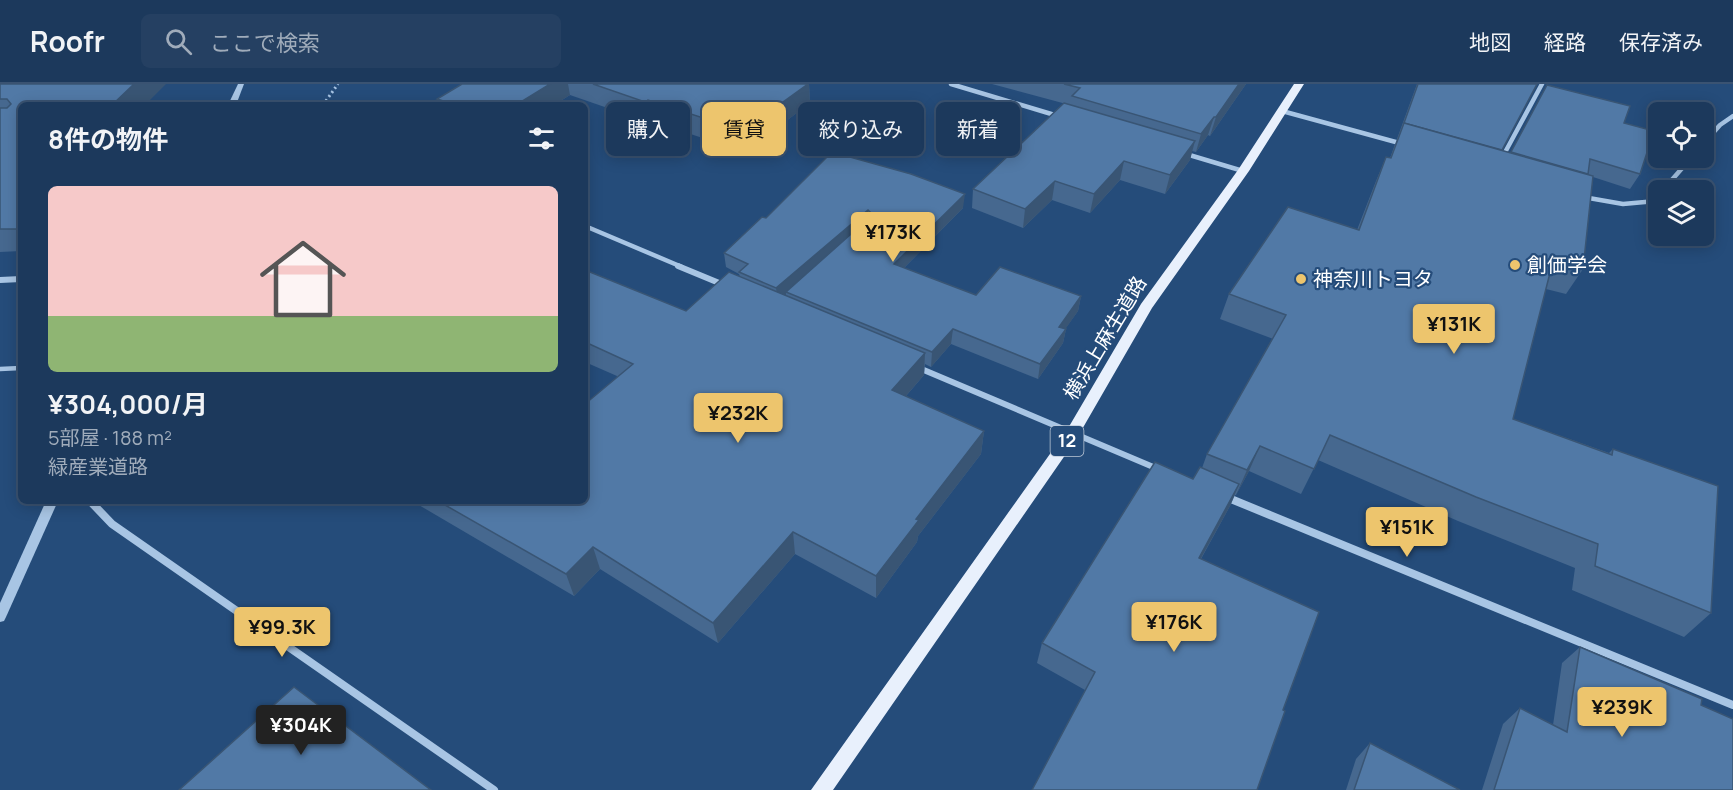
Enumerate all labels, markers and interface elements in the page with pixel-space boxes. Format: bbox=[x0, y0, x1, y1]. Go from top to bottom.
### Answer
search box bbox=[141, 14, 561, 68]
text: Roofr bbox=[30, 22, 105, 60]
icon: search bbox=[162, 25, 195, 58]
text: ここで検索 bbox=[210, 28, 320, 58]
text: 地図 bbox=[1469, 28, 1511, 56]
text: 経路 bbox=[1544, 28, 1586, 56]
text: 保存済み bbox=[1619, 28, 1703, 56]
chip: 購入 bbox=[606, 102, 690, 156]
chip: 賃貸 bbox=[702, 102, 786, 156]
chip: 絞り込み bbox=[798, 102, 924, 156]
chip: 新着 bbox=[936, 102, 1020, 156]
map controls bbox=[1648, 102, 1714, 246]
button: locate bbox=[1648, 102, 1714, 168]
text: 8件の物件 bbox=[48, 121, 168, 157]
icon: filters bbox=[525, 122, 558, 155]
button: layers bbox=[1648, 180, 1714, 246]
pin: ¥173K bbox=[851, 212, 935, 263]
text: ¥173K bbox=[865, 218, 921, 245]
icon: home bbox=[249, 225, 357, 333]
place label: 創価学会 bbox=[1527, 251, 1607, 278]
marker: 創価学会 bbox=[1508, 258, 1522, 272]
place label: 神奈川トヨタ bbox=[1313, 265, 1433, 292]
street label: 横浜上麻生道路 bbox=[1057, 271, 1152, 405]
marker: 神奈川トヨタ bbox=[1294, 272, 1308, 286]
pin: ¥131K bbox=[1412, 304, 1496, 355]
text: ¥131K bbox=[1427, 310, 1481, 337]
text: ¥304,000/月 bbox=[48, 386, 208, 422]
pin: ¥232K bbox=[696, 393, 780, 444]
text: ¥232K bbox=[708, 399, 768, 426]
text: 5部屋 · 188 m² bbox=[48, 424, 172, 451]
road number: 12 bbox=[1050, 426, 1084, 456]
text: 緑産業道路 bbox=[48, 453, 148, 480]
pin: ¥151K bbox=[1365, 507, 1449, 558]
text: ¥151K bbox=[1380, 513, 1434, 540]
pin: ¥176K bbox=[1132, 602, 1216, 653]
pin: ¥99.3K bbox=[233, 607, 331, 658]
text: ¥176K bbox=[1145, 608, 1203, 635]
text: ¥99.3K bbox=[248, 613, 316, 640]
pin: ¥239K bbox=[1580, 687, 1664, 738]
text: ¥239K bbox=[1591, 693, 1653, 720]
pin: ¥304K bbox=[259, 705, 343, 756]
text: ¥304K bbox=[270, 711, 332, 738]

